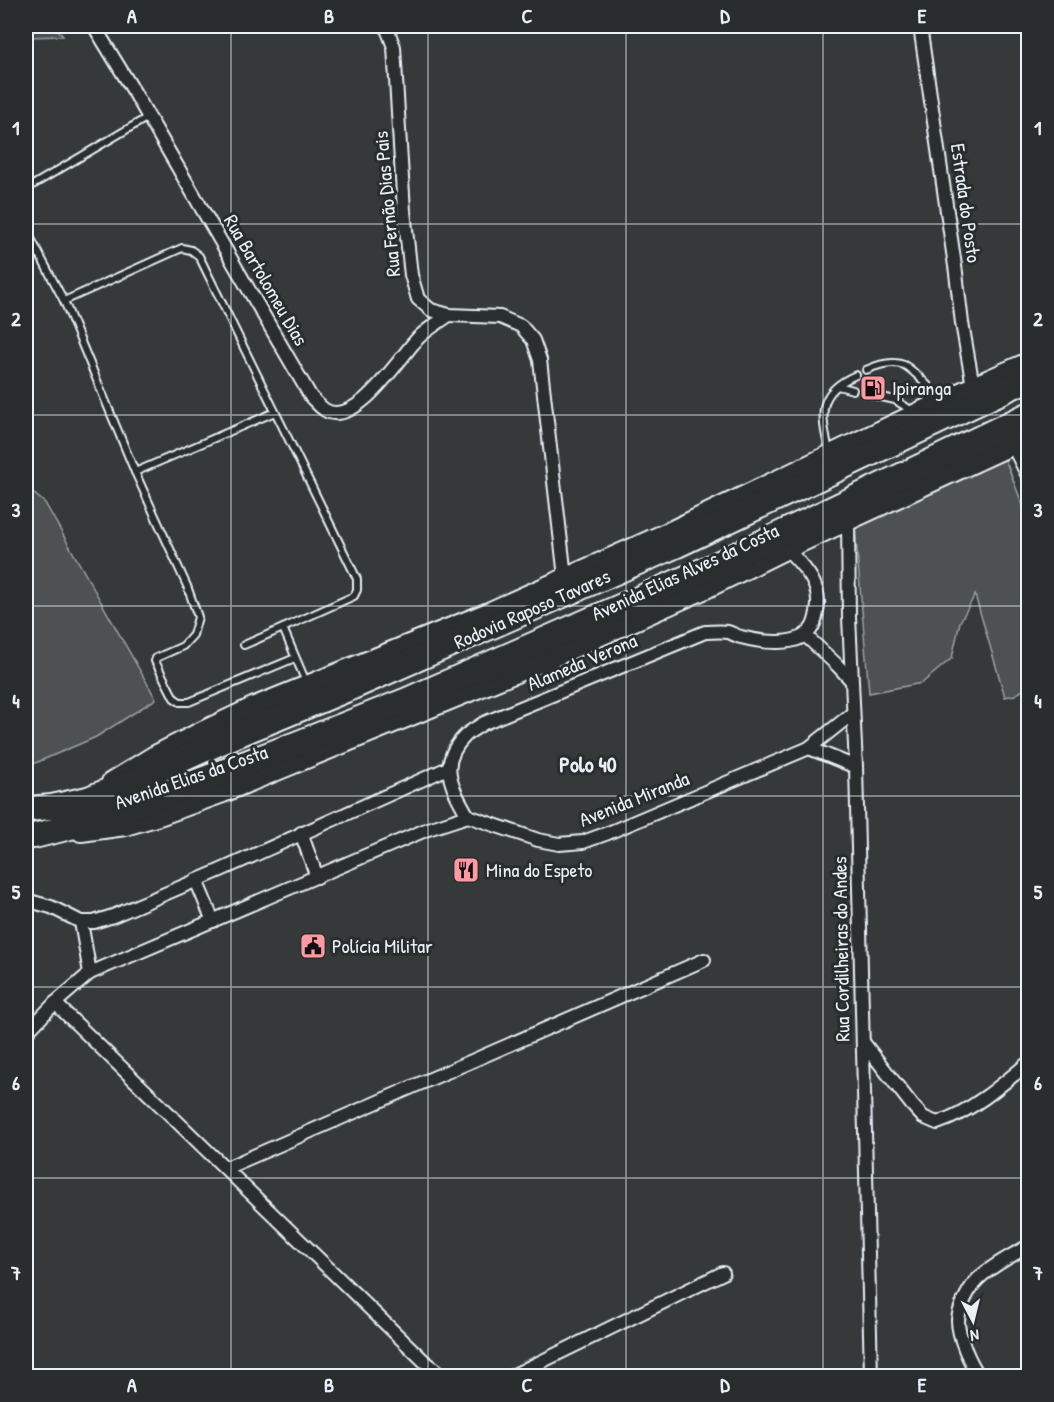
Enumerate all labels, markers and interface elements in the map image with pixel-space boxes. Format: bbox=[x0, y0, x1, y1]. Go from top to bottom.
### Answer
text: A bbox=[127, 2, 137, 29]
text: B bbox=[324, 2, 334, 29]
text: C bbox=[522, 2, 533, 29]
text: D bbox=[720, 2, 730, 29]
text: E bbox=[918, 2, 927, 29]
text: 1 bbox=[12, 114, 20, 141]
text: 1 bbox=[1034, 114, 1042, 141]
street label: Rua Fernão Dias Pais bbox=[367, 130, 406, 278]
street label: Estrada do Posto bbox=[945, 142, 988, 264]
street label: Rua Bartolomeu Dias bbox=[218, 209, 315, 350]
text: 2 bbox=[11, 305, 21, 332]
text: 2 bbox=[1033, 305, 1043, 332]
fuel station icon: Ipiranga bbox=[858, 373, 888, 403]
place label: Ipiranga bbox=[892, 374, 951, 401]
text: 3 bbox=[12, 496, 21, 523]
text: 3 bbox=[1034, 496, 1043, 523]
street label: Avenida Elias Alves da Costa bbox=[587, 516, 783, 627]
street label: Rodovia Raposo Tavares bbox=[449, 562, 614, 655]
street label: Alameda Verona bbox=[523, 626, 641, 697]
text: 4 bbox=[12, 687, 20, 714]
text: 4 bbox=[1034, 687, 1042, 714]
street label: Avenida Elias da Costa bbox=[111, 738, 271, 815]
district label: Polo 40 bbox=[559, 749, 617, 779]
street label: Avenida Miranda bbox=[575, 764, 693, 833]
restaurant icon: Mina do Espeto bbox=[451, 855, 481, 885]
place label: Mina do Espeto bbox=[486, 856, 592, 883]
street label: Rua Cordilheiras do Andes bbox=[825, 856, 856, 1042]
text: 5 bbox=[12, 878, 21, 905]
text: 5 bbox=[1034, 878, 1043, 905]
public building icon: Polícia Militar bbox=[298, 931, 328, 961]
place label: Polícia Militar bbox=[332, 932, 433, 959]
text: 6 bbox=[12, 1069, 20, 1096]
text: 6 bbox=[1034, 1069, 1042, 1096]
text: 7 bbox=[10, 1259, 21, 1286]
text: 7 bbox=[1032, 1259, 1043, 1286]
north arrow bbox=[943, 1291, 1003, 1351]
text: N bbox=[969, 1324, 980, 1347]
text: A bbox=[127, 1371, 137, 1398]
text: B bbox=[324, 1371, 334, 1398]
text: C bbox=[522, 1371, 533, 1398]
text: D bbox=[720, 1371, 730, 1398]
text: E bbox=[918, 1371, 927, 1398]

